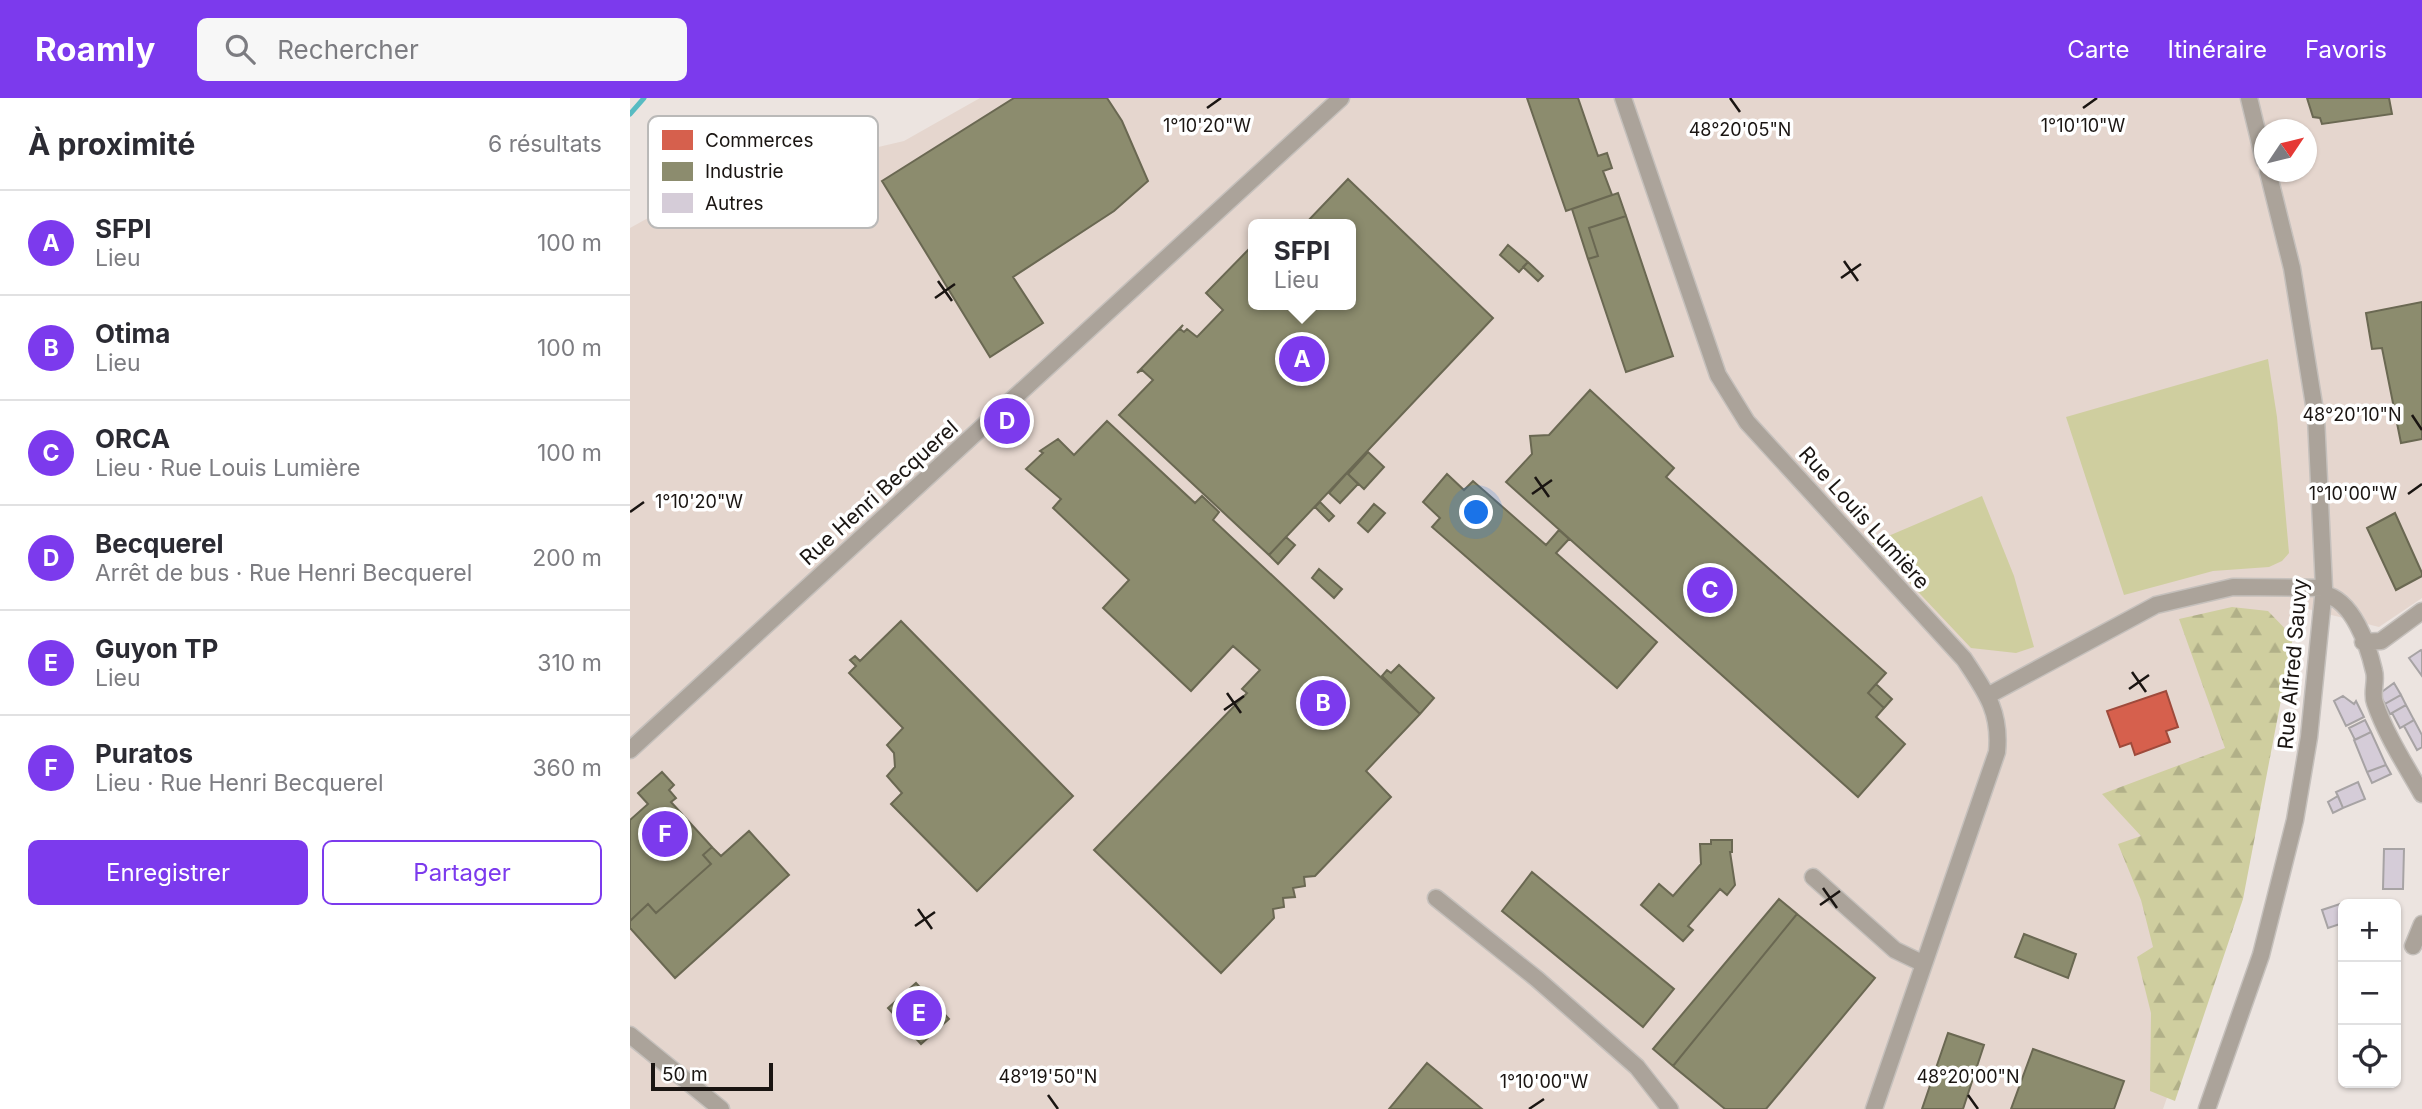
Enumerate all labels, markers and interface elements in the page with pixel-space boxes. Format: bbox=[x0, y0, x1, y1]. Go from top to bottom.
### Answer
search box bbox=[197, 18, 687, 81]
text: Roamly bbox=[35, 29, 155, 69]
icon: search bbox=[221, 30, 259, 68]
text: Rechercher bbox=[277, 34, 419, 65]
text: Carte bbox=[2067, 35, 2129, 64]
text: Itinéraire bbox=[2167, 35, 2267, 64]
text: Favoris bbox=[2305, 35, 2387, 64]
text: 1°10'20"W bbox=[1163, 115, 1251, 136]
text: 1°10'10"W bbox=[2041, 115, 2125, 136]
legend bbox=[648, 116, 878, 228]
text: 48°20'05"N bbox=[1689, 119, 1791, 140]
north arrow bbox=[2254, 119, 2317, 182]
text: À proximité bbox=[28, 126, 195, 162]
text: Commerces bbox=[705, 129, 813, 152]
text: 6 résultats bbox=[488, 130, 602, 158]
text: Industrie bbox=[705, 160, 784, 183]
text: Autres bbox=[705, 192, 764, 215]
text: SFPI bbox=[95, 213, 151, 244]
popup bbox=[1248, 219, 1356, 310]
text: A bbox=[42, 229, 60, 257]
text: 100 m bbox=[537, 229, 602, 257]
text: SFPI bbox=[1274, 235, 1330, 266]
text: Lieu bbox=[95, 244, 141, 272]
text: Lieu bbox=[1274, 266, 1319, 294]
text: Otima bbox=[95, 318, 170, 349]
pin: A bbox=[1279, 333, 1325, 385]
text: B bbox=[43, 334, 59, 362]
text: 100 m bbox=[537, 334, 602, 362]
text: Lieu bbox=[95, 349, 141, 377]
pin: D bbox=[984, 395, 1030, 447]
text: 48°20'10"N bbox=[2302, 404, 2402, 425]
street label: Rue Henri Becquerel bbox=[795, 415, 963, 570]
text: ORCA bbox=[95, 423, 170, 454]
text: C bbox=[42, 439, 60, 467]
text: 100 m bbox=[537, 439, 602, 467]
street label: Rue Louis Lumière bbox=[1794, 441, 1935, 594]
text: Lieu · Rue Louis Lumière bbox=[95, 454, 360, 482]
text: 1°10'00"W bbox=[2309, 483, 2397, 504]
text: 1°10'20"W bbox=[655, 491, 743, 512]
your location bbox=[1459, 495, 1493, 529]
text: Becquerel bbox=[95, 528, 224, 559]
text: D bbox=[43, 544, 59, 572]
text: 200 m bbox=[532, 544, 602, 572]
text: Arrêt de bus · Rue Henri Becquerel bbox=[95, 559, 472, 587]
pin: C bbox=[1687, 564, 1733, 616]
street label: Rue Alfred Sauvy bbox=[2273, 577, 2312, 750]
text: Guyon TP bbox=[95, 633, 218, 664]
text: E bbox=[44, 649, 58, 677]
text: 310 m bbox=[537, 649, 602, 677]
text: Lieu bbox=[95, 664, 141, 692]
pin: B bbox=[1300, 677, 1346, 729]
text: Puratos bbox=[95, 738, 193, 769]
text: F bbox=[44, 754, 58, 782]
text: 360 m bbox=[532, 754, 602, 782]
text: Lieu · Rue Henri Becquerel bbox=[95, 769, 384, 797]
pin: F bbox=[642, 808, 688, 860]
button: Enregistrer bbox=[28, 840, 308, 905]
button: Partager bbox=[322, 840, 602, 905]
map controls bbox=[2338, 899, 2401, 1088]
button: + bbox=[2338, 899, 2401, 962]
button: − bbox=[2338, 962, 2401, 1025]
pin: E bbox=[896, 987, 942, 1039]
button: locate bbox=[2338, 1025, 2401, 1088]
scale bar bbox=[651, 1060, 774, 1092]
text: 50 m bbox=[662, 1063, 708, 1086]
text: 48°19'50"N bbox=[999, 1066, 1097, 1087]
text: 48°20'00"N bbox=[1916, 1066, 2020, 1087]
text: 1°10'00"W bbox=[1500, 1071, 1588, 1092]

